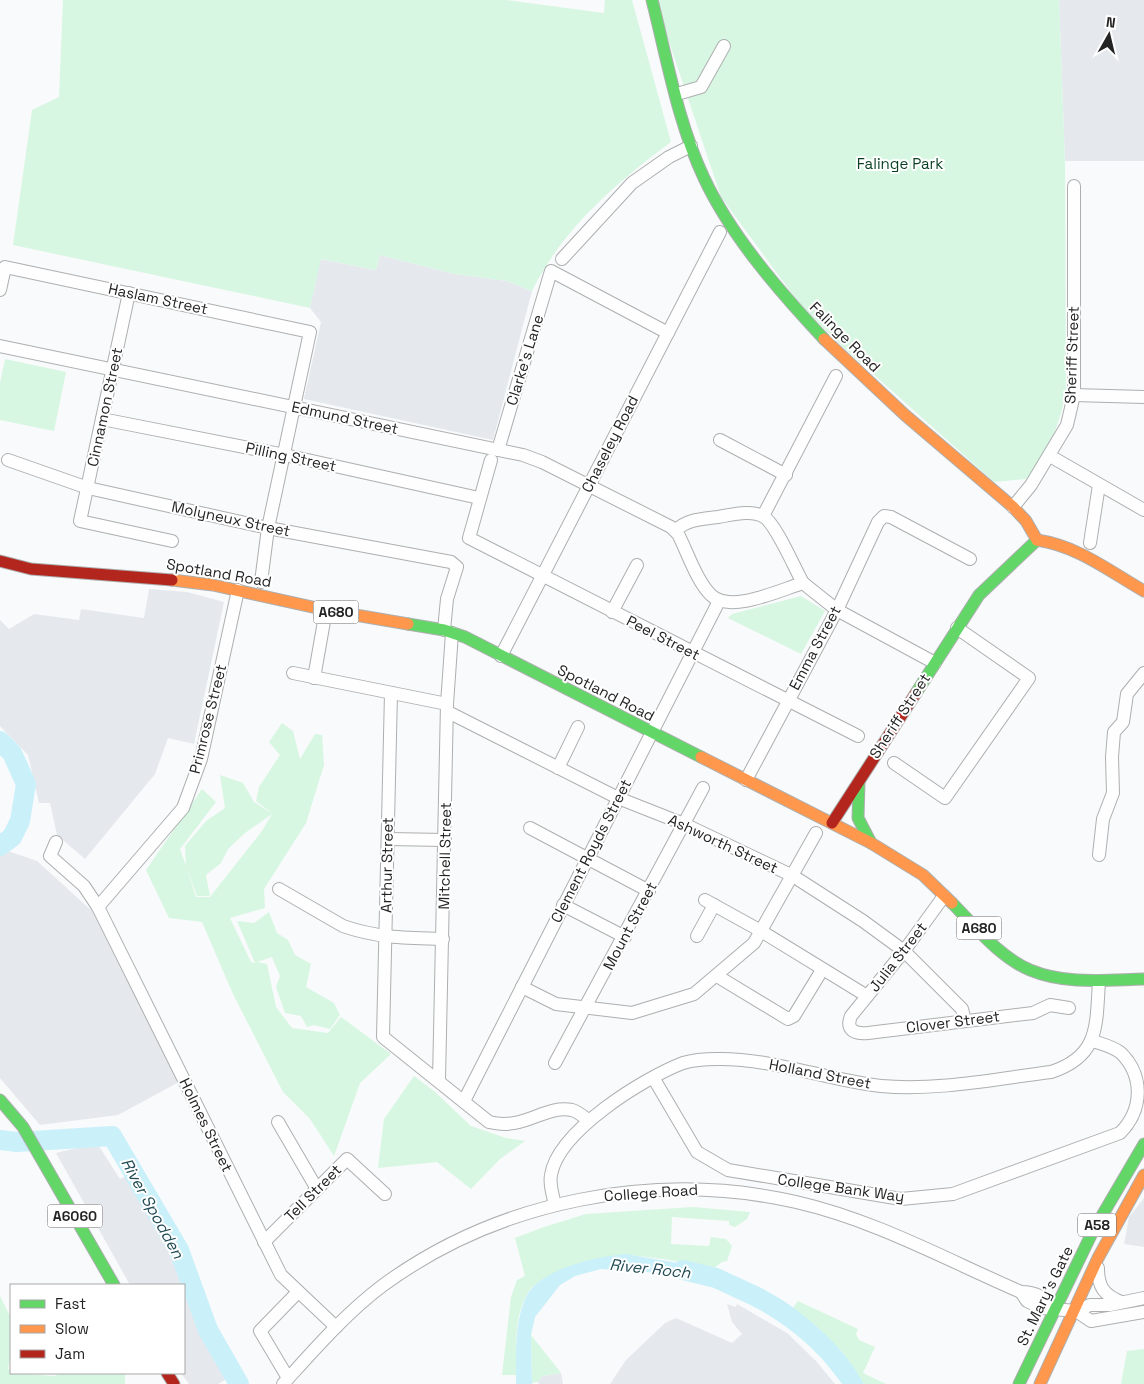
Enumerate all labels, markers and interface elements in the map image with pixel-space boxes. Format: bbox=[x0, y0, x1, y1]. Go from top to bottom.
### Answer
north arrow bbox=[1084, 10, 1134, 60]
text: N bbox=[1105, 13, 1117, 32]
park label: Falinge Park bbox=[857, 154, 943, 173]
street label: Haslam Street bbox=[107, 279, 210, 318]
street label: Falinge Road bbox=[806, 297, 885, 376]
street label: Sheriff Street bbox=[1060, 306, 1083, 404]
street label: Clarke's Lane bbox=[502, 312, 547, 408]
street label: Cinnamon Street bbox=[83, 345, 126, 468]
street label: Chaseley Road bbox=[577, 392, 642, 496]
street label: Edmund Street bbox=[290, 397, 400, 438]
street label: Pilling Street bbox=[244, 438, 338, 475]
street label: Molyneux Street bbox=[170, 497, 292, 540]
street label: Spotland Road bbox=[165, 554, 273, 591]
road number: A680 bbox=[314, 600, 358, 624]
street label: Emma Street bbox=[784, 602, 845, 693]
street label: Peel Street bbox=[623, 611, 703, 664]
street label: Spotland Road bbox=[554, 660, 658, 725]
street label: Primrose Street bbox=[185, 662, 230, 776]
street label: Sheriff Street bbox=[865, 669, 934, 762]
street label: Clement Royds Street bbox=[546, 776, 635, 926]
street label: Mitchell Street bbox=[434, 802, 455, 910]
street label: Ashworth Street bbox=[665, 810, 781, 877]
street label: Arthur Street bbox=[376, 817, 397, 913]
street label: Mount Street bbox=[598, 878, 661, 973]
road number: A680 bbox=[956, 916, 1002, 940]
street label: Julia Street bbox=[864, 918, 931, 995]
street label: Clover Street bbox=[905, 1006, 1001, 1037]
street label: Holland Street bbox=[767, 1054, 873, 1093]
street label: Holmes Street bbox=[176, 1075, 237, 1175]
water label: River Spodden bbox=[116, 1154, 189, 1263]
street label: Tell Street bbox=[280, 1160, 345, 1225]
street label: College Bank Way bbox=[777, 1169, 906, 1206]
street label: College Road bbox=[603, 1180, 699, 1205]
road number: A6060 bbox=[48, 1204, 102, 1228]
road number: A58 bbox=[1078, 1214, 1116, 1236]
street label: St. Mary's Gate bbox=[1012, 1243, 1077, 1349]
water label: River Roch bbox=[608, 1254, 693, 1283]
legend bbox=[10, 1284, 185, 1374]
text: Fast bbox=[55, 1294, 86, 1313]
text: Slow bbox=[55, 1319, 89, 1338]
text: Jam bbox=[55, 1344, 85, 1363]

